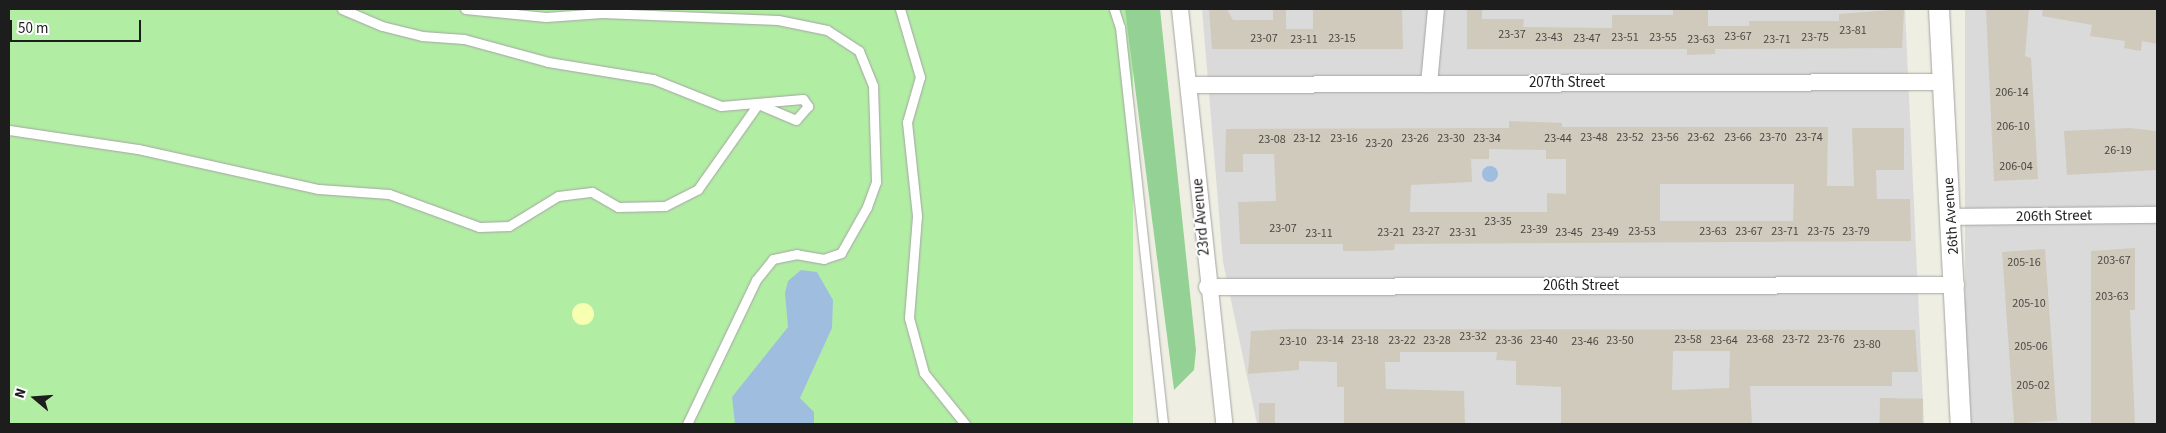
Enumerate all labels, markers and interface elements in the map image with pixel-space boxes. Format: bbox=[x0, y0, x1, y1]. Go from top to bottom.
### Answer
scale bar bbox=[12, 10, 144, 42]
text: 50 m bbox=[18, 18, 48, 39]
house number: 23-81 bbox=[1839, 24, 1867, 38]
house number: 23-37 bbox=[1498, 28, 1526, 42]
house number: 23-67 bbox=[1724, 30, 1752, 44]
house number: 23-43 bbox=[1535, 31, 1563, 45]
house number: 23-51 bbox=[1611, 31, 1639, 45]
house number: 23-55 bbox=[1649, 31, 1677, 45]
house number: 23-75 bbox=[1801, 31, 1829, 45]
house number: 23-07 bbox=[1250, 32, 1278, 46]
house number: 23-15 bbox=[1328, 32, 1356, 46]
house number: 23-47 bbox=[1573, 32, 1601, 46]
house number: 23-11 bbox=[1290, 33, 1318, 47]
house number: 23-63 bbox=[1687, 33, 1715, 47]
house number: 23-71 bbox=[1763, 33, 1791, 47]
street label: 207th Street bbox=[1529, 74, 1605, 92]
house number: 206-14 bbox=[1995, 86, 2029, 100]
house number: 206-10 bbox=[1996, 120, 2030, 134]
house number: 23-48 bbox=[1580, 131, 1608, 145]
house number: 23-52 bbox=[1616, 131, 1644, 145]
house number: 23-56 bbox=[1651, 131, 1679, 145]
house number: 23-62 bbox=[1687, 131, 1715, 145]
house number: 23-66 bbox=[1724, 131, 1752, 145]
house number: 23-70 bbox=[1759, 131, 1787, 145]
house number: 23-74 bbox=[1795, 131, 1823, 145]
house number: 23-12 bbox=[1293, 132, 1321, 146]
house number: 23-16 bbox=[1330, 132, 1358, 146]
house number: 23-26 bbox=[1401, 132, 1429, 146]
house number: 23-30 bbox=[1437, 132, 1465, 146]
house number: 23-34 bbox=[1473, 132, 1501, 146]
house number: 23-44 bbox=[1544, 132, 1572, 146]
house number: 23-08 bbox=[1258, 133, 1286, 147]
house number: 23-20 bbox=[1365, 137, 1393, 151]
house number: 26-19 bbox=[2104, 144, 2132, 158]
house number: 206-04 bbox=[1999, 160, 2033, 174]
street label: 26th Avenue bbox=[1939, 177, 1963, 255]
street label: 23rd Avenue bbox=[1189, 178, 1213, 256]
street label: 206th Street bbox=[2016, 206, 2092, 226]
house number: 23-35 bbox=[1484, 215, 1512, 229]
house number: 23-07 bbox=[1269, 222, 1297, 236]
house number: 23-39 bbox=[1520, 223, 1548, 237]
house number: 23-27 bbox=[1412, 225, 1440, 239]
house number: 23-53 bbox=[1628, 225, 1656, 239]
house number: 23-63 bbox=[1699, 225, 1727, 239]
house number: 23-67 bbox=[1735, 225, 1763, 239]
house number: 23-71 bbox=[1771, 225, 1799, 239]
house number: 23-75 bbox=[1807, 225, 1835, 239]
house number: 23-79 bbox=[1842, 225, 1870, 239]
house number: 23-21 bbox=[1377, 226, 1405, 240]
house number: 23-31 bbox=[1449, 226, 1477, 240]
house number: 23-45 bbox=[1555, 226, 1583, 240]
house number: 23-49 bbox=[1591, 226, 1619, 240]
house number: 23-11 bbox=[1305, 227, 1333, 241]
house number: 203-67 bbox=[2097, 254, 2131, 268]
house number: 205-16 bbox=[2007, 256, 2041, 270]
street label: 206th Street bbox=[1543, 277, 1619, 295]
house number: 203-63 bbox=[2095, 290, 2129, 304]
house number: 205-10 bbox=[2012, 297, 2046, 311]
house number: 23-32 bbox=[1459, 330, 1487, 344]
house number: 23-58 bbox=[1674, 333, 1702, 347]
house number: 23-68 bbox=[1746, 333, 1774, 347]
house number: 23-72 bbox=[1782, 333, 1810, 347]
house number: 23-76 bbox=[1817, 333, 1845, 347]
house number: 23-14 bbox=[1316, 334, 1344, 348]
house number: 23-18 bbox=[1351, 334, 1379, 348]
house number: 23-22 bbox=[1388, 334, 1416, 348]
house number: 23-28 bbox=[1423, 334, 1451, 348]
house number: 23-36 bbox=[1495, 334, 1523, 348]
house number: 23-40 bbox=[1530, 334, 1558, 348]
house number: 23-50 bbox=[1606, 334, 1634, 348]
house number: 23-64 bbox=[1710, 334, 1738, 348]
house number: 23-10 bbox=[1279, 335, 1307, 349]
house number: 23-46 bbox=[1571, 335, 1599, 349]
house number: 23-80 bbox=[1853, 338, 1881, 352]
house number: 205-06 bbox=[2014, 340, 2048, 354]
north arrow bbox=[10, 373, 60, 423]
house number: 205-02 bbox=[2016, 379, 2050, 393]
text: N bbox=[10, 386, 32, 401]

